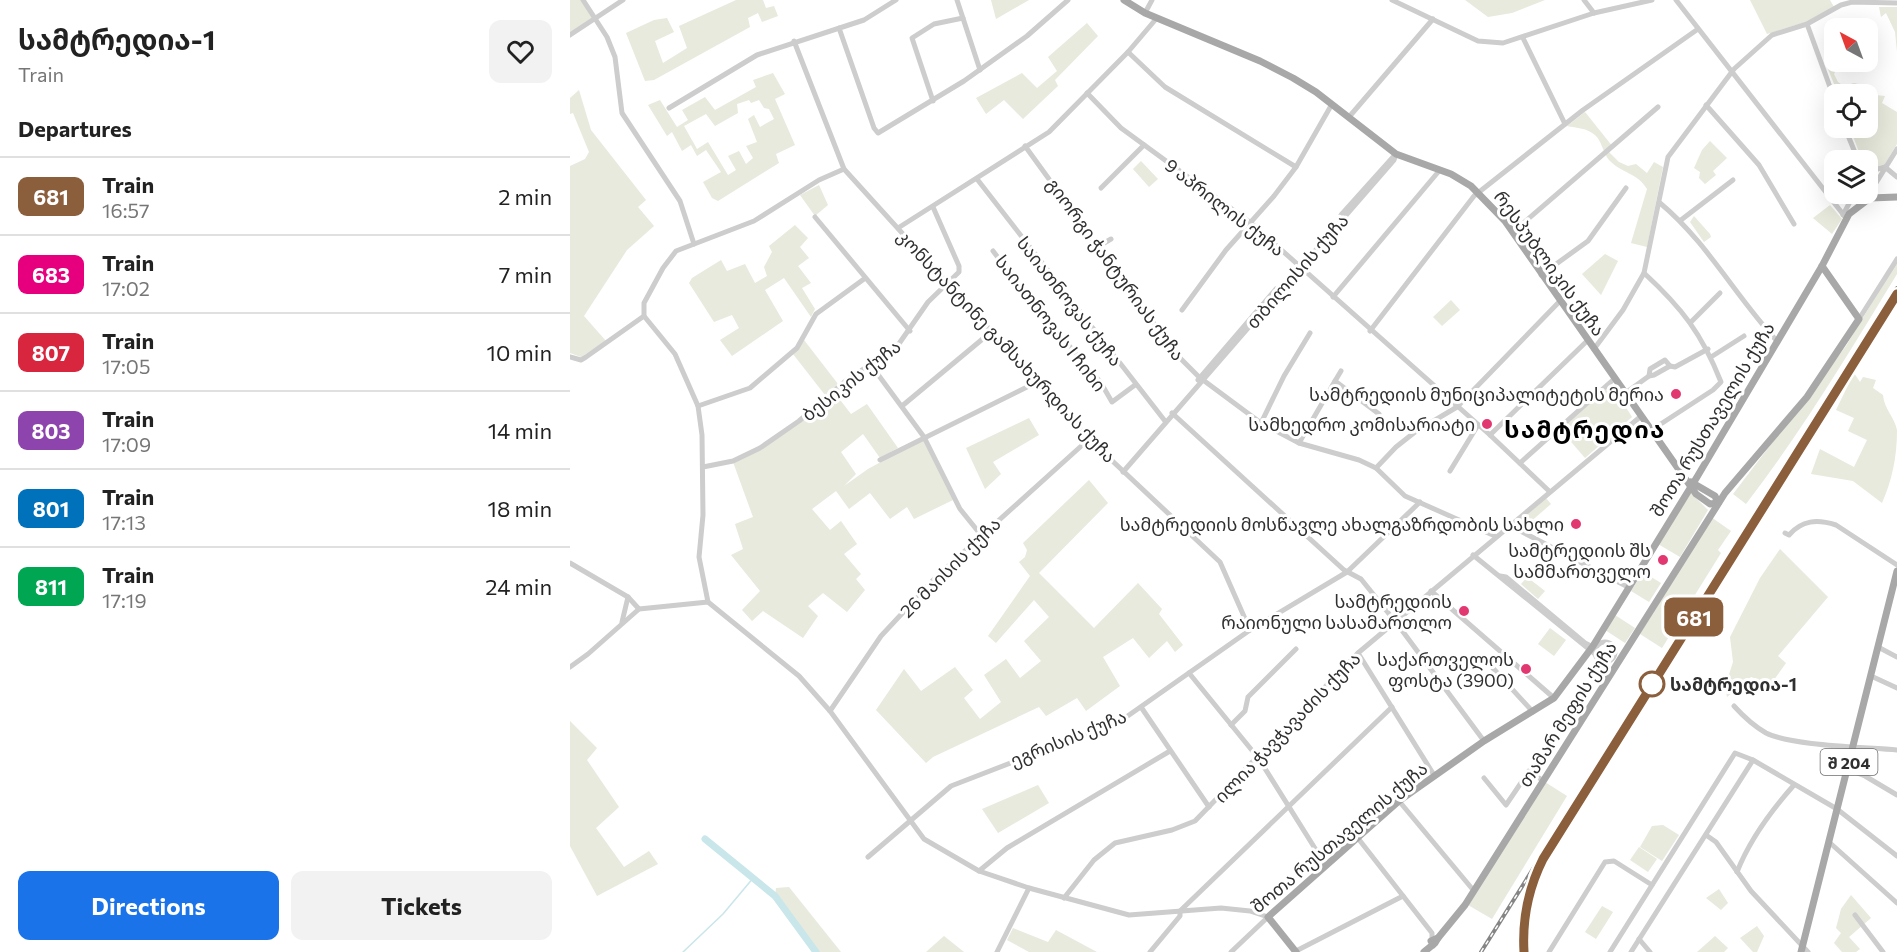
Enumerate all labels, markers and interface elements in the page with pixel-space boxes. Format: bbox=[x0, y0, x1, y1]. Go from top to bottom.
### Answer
north arrow bbox=[1824, 18, 1878, 72]
map controls bbox=[1824, 18, 1878, 204]
button: heart bbox=[489, 20, 552, 83]
text: სამტრედია-1 bbox=[18, 22, 215, 56]
text: Train bbox=[18, 62, 64, 86]
button: locate bbox=[1824, 84, 1878, 138]
text: Departures bbox=[18, 115, 132, 142]
button: layers bbox=[1824, 150, 1878, 204]
street label: 9 აპრილის ქუჩა bbox=[1160, 153, 1289, 261]
text: Train bbox=[102, 171, 154, 198]
street label: გიორგი ჭანტურიას ქუჩა bbox=[1042, 173, 1190, 365]
text: 2 min bbox=[498, 183, 552, 210]
text: 681 bbox=[33, 184, 69, 209]
street label: რესპუბლიკის ქუჩა bbox=[1489, 186, 1610, 341]
text: 16:57 bbox=[102, 198, 149, 222]
street label: თბილისის ქუჩა bbox=[1241, 209, 1354, 333]
street label: კონსტანტინე გამსახურდიას ქუჩა bbox=[892, 225, 1121, 468]
street label: საიათნოვას ქუჩა bbox=[1012, 232, 1127, 371]
text: Train bbox=[102, 249, 154, 276]
street label: საიათნოვას I ჩიხი bbox=[990, 250, 1111, 396]
text: 7 min bbox=[499, 261, 552, 288]
text: 683 bbox=[32, 262, 70, 287]
text: 17:02 bbox=[102, 276, 150, 300]
street label: შოთა რუსთაველის ქუჩა bbox=[1645, 318, 1780, 521]
text: Train bbox=[102, 327, 154, 354]
street label: ბესიკის ქუჩა bbox=[797, 335, 905, 426]
text: 10 min bbox=[487, 339, 552, 366]
text: 807 bbox=[32, 340, 70, 365]
text: 17:05 bbox=[102, 354, 150, 378]
place label: სამტრედიის მუნიციპალიტეტის მერია bbox=[1309, 383, 1664, 406]
marker: სამტრედიის მუნიციპალიტეტის მერია bbox=[1669, 387, 1683, 401]
text: Train bbox=[102, 405, 154, 432]
place label: სამხედრო კომისარიატი bbox=[1248, 413, 1475, 436]
district label: სამტრედია bbox=[1504, 414, 1666, 445]
text: 14 min bbox=[488, 417, 552, 444]
marker: სამხედრო კომისარიატი bbox=[1480, 417, 1494, 431]
text: 803 bbox=[31, 418, 71, 443]
text: 17:09 bbox=[102, 432, 151, 456]
text: Train bbox=[102, 483, 154, 510]
text: 18 min bbox=[488, 495, 552, 522]
text: 801 bbox=[33, 496, 69, 521]
text: 17:13 bbox=[102, 510, 146, 534]
street label: 26 მაისის ქუჩა bbox=[895, 512, 1006, 623]
place label: სამტრედიის მოსწავლე ახალგაზრდობის სახლი bbox=[1120, 513, 1564, 536]
marker: სამტრედიის მოსწავლე ახალგაზრდობის სახლი bbox=[1569, 517, 1583, 531]
place label: სამტრედიის შს სამმართველო bbox=[1508, 539, 1651, 583]
marker: სამტრედიის შს სამმართველო bbox=[1656, 553, 1670, 567]
text: Train bbox=[102, 561, 154, 588]
text: 24 min bbox=[485, 573, 552, 600]
text: 811 bbox=[35, 574, 67, 599]
text: 17:19 bbox=[102, 588, 147, 612]
place label: სამტრედიის რაიონული სასამართლო bbox=[1221, 590, 1452, 634]
line badge: 681 bbox=[1660, 598, 1728, 636]
marker: სამტრედიის რაიონული სასამართლო bbox=[1457, 604, 1471, 618]
text: 681 bbox=[1676, 605, 1712, 630]
street label: თამარ მეფის ქუჩა bbox=[1513, 637, 1622, 791]
street label: ილია ჭავჭავაძის ქუჩა bbox=[1209, 647, 1365, 808]
place label: საქართველოს ფოსტა (3900) bbox=[1377, 648, 1514, 692]
marker: საქართველოს ფოსტა (3900) bbox=[1519, 662, 1533, 676]
marker: სამტრედია-1 bbox=[1639, 671, 1665, 697]
place label: სამტრედია-1 bbox=[1670, 673, 1797, 696]
street label: ეგრისის ქუჩა bbox=[1007, 705, 1130, 772]
road number: შ 204 bbox=[1820, 749, 1878, 775]
street label: შოთა რუსთაველის ქუჩა bbox=[1246, 757, 1432, 918]
button: Directions bbox=[18, 871, 279, 940]
button: Tickets bbox=[291, 871, 552, 940]

